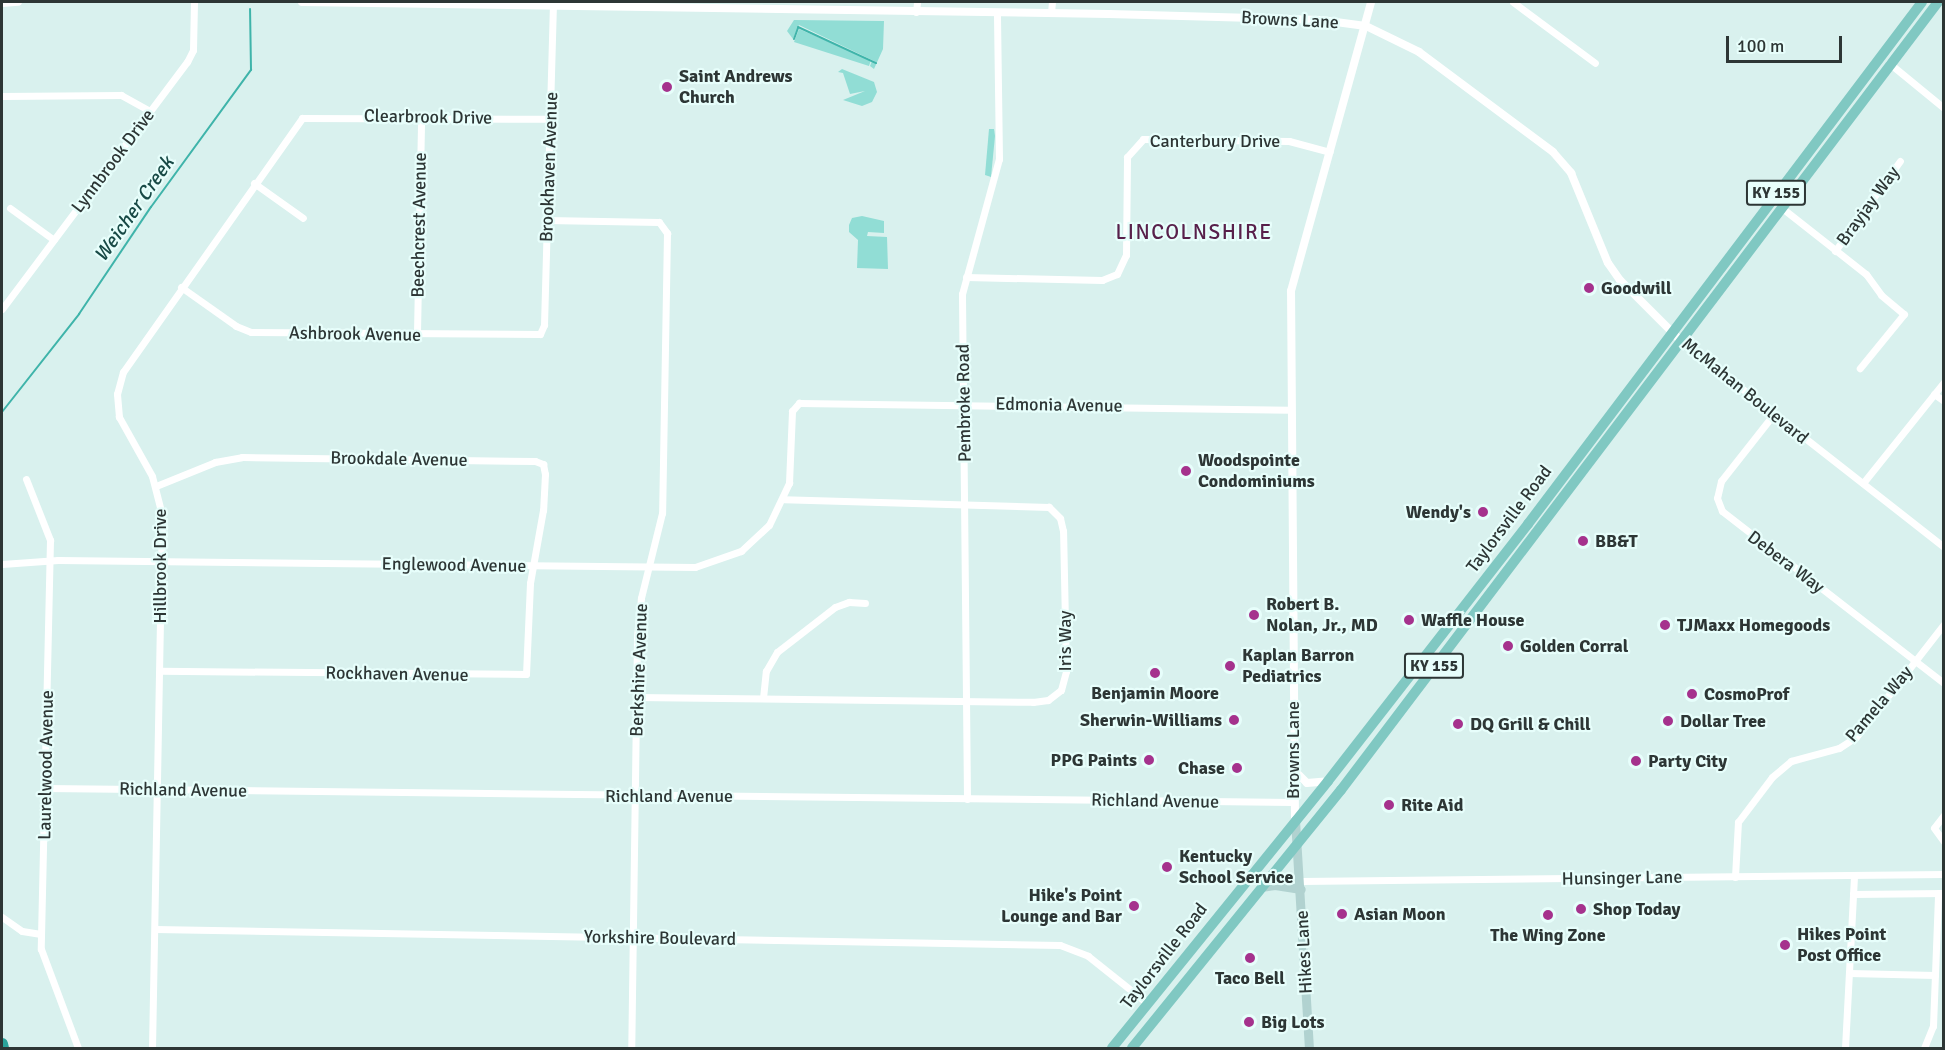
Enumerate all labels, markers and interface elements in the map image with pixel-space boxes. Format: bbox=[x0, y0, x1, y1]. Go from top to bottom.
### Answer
street label: Browns Lane bbox=[1241, 7, 1339, 33]
scale bar bbox=[1729, 24, 1844, 62]
text: 100 m bbox=[1737, 35, 1784, 57]
place label: Saint Andrews Church bbox=[679, 66, 793, 109]
marker: Saint Andrews Church bbox=[660, 80, 674, 94]
street label: Brookhaven Avenue bbox=[536, 91, 562, 243]
street label: Lynnbrook Drive bbox=[67, 105, 159, 217]
street label: Clearbrook Drive bbox=[364, 105, 492, 129]
street label: Canterbury Drive bbox=[1150, 130, 1280, 152]
water label: Weicher Creek bbox=[89, 152, 179, 266]
street label: Beechcrest Avenue bbox=[407, 152, 431, 298]
street label: Brayjay Way bbox=[1832, 162, 1904, 250]
road number: KY 155 bbox=[1744, 180, 1808, 206]
district label: LINCOLNSHIRE bbox=[1115, 219, 1273, 245]
place label: Goodwill bbox=[1601, 277, 1672, 299]
marker: Goodwill bbox=[1582, 281, 1596, 295]
street label: Ashbrook Avenue bbox=[289, 322, 421, 346]
street label: McMahan Boulevard bbox=[1677, 333, 1813, 449]
street label: Pembroke Road bbox=[952, 344, 976, 462]
street label: Edmonia Avenue bbox=[995, 393, 1123, 417]
street label: Brookdale Avenue bbox=[330, 447, 468, 471]
place label: Woodspointe Condominiums bbox=[1198, 450, 1315, 492]
street label: Taylorsville Road bbox=[1462, 461, 1556, 577]
marker: Woodspointe Condominiums bbox=[1179, 464, 1193, 478]
place label: Wendy's bbox=[1406, 501, 1471, 523]
marker: Wendy's bbox=[1476, 505, 1490, 519]
street label: Hillbrook Drive bbox=[149, 508, 171, 624]
street label: Debera Way bbox=[1743, 526, 1829, 598]
place label: BB&T bbox=[1595, 530, 1638, 552]
marker: BB&T bbox=[1576, 534, 1590, 548]
street label: Englewood Avenue bbox=[381, 553, 527, 577]
place label: Robert B. Nolan, Jr., MD bbox=[1266, 594, 1378, 636]
street label: Berkshire Avenue bbox=[626, 603, 652, 737]
marker: Robert B. Nolan, Jr., MD bbox=[1247, 608, 1261, 622]
place label: Waffle House bbox=[1421, 609, 1524, 631]
street label: Iris Way bbox=[1054, 611, 1076, 671]
marker: Waffle House bbox=[1402, 613, 1416, 627]
place label: TJMaxx Homegoods bbox=[1677, 614, 1830, 636]
marker: TJMaxx Homegoods bbox=[1658, 618, 1672, 632]
place label: Golden Corral bbox=[1520, 635, 1628, 657]
marker: Golden Corral bbox=[1501, 639, 1515, 653]
place label: Kaplan Barron Pediatrics bbox=[1242, 645, 1354, 688]
road number: KY 155 bbox=[1402, 653, 1466, 679]
marker: Kaplan Barron Pediatrics bbox=[1223, 659, 1237, 673]
street label: Rockhaven Avenue bbox=[325, 662, 469, 686]
street label: Pamela Way bbox=[1841, 662, 1917, 746]
marker: Benjamin Moore bbox=[1148, 666, 1162, 680]
place label: Benjamin Moore bbox=[1091, 682, 1219, 704]
place label: CosmoProf bbox=[1704, 683, 1789, 705]
marker: CosmoProf bbox=[1685, 687, 1699, 701]
street label: Laurelwood Avenue bbox=[34, 690, 58, 840]
street label: Browns Lane bbox=[1282, 701, 1304, 799]
place label: Sherwin-Williams bbox=[1080, 709, 1222, 731]
place label: Dollar Tree bbox=[1680, 710, 1766, 732]
marker: Sherwin-Williams bbox=[1227, 713, 1241, 727]
place label: DQ Grill & Chill bbox=[1470, 713, 1591, 735]
marker: Dollar Tree bbox=[1661, 714, 1675, 728]
marker: DQ Grill & Chill bbox=[1451, 717, 1465, 731]
place label: PPG Paints bbox=[1051, 749, 1137, 771]
place label: Party City bbox=[1648, 750, 1727, 772]
marker: PPG Paints bbox=[1142, 753, 1156, 767]
marker: Party City bbox=[1629, 754, 1643, 768]
place label: Chase bbox=[1178, 757, 1225, 779]
marker: Chase bbox=[1230, 761, 1244, 775]
street label: Richland Avenue bbox=[119, 778, 247, 802]
street label: Richland Avenue bbox=[605, 785, 733, 807]
street label: Richland Avenue bbox=[1091, 789, 1219, 813]
place label: Rite Aid bbox=[1401, 794, 1463, 816]
marker: Rite Aid bbox=[1382, 798, 1396, 812]
place label: Kentucky School Service bbox=[1179, 846, 1293, 888]
marker: Kentucky School Service bbox=[1160, 860, 1174, 874]
street label: Hunsinger Lane bbox=[1561, 866, 1683, 890]
place label: Hike's Point Lounge and Bar bbox=[1001, 885, 1122, 928]
place label: Shop Today bbox=[1593, 898, 1681, 920]
street label: Taylorsville Road bbox=[1116, 899, 1212, 1013]
marker: Hike's Point Lounge and Bar bbox=[1127, 899, 1141, 913]
marker: Shop Today bbox=[1574, 902, 1588, 916]
place label: Asian Moon bbox=[1354, 903, 1446, 925]
marker: Asian Moon bbox=[1335, 907, 1349, 921]
marker: The Wing Zone bbox=[1541, 908, 1555, 922]
street label: Hikes Lane bbox=[1291, 910, 1317, 994]
place label: The Wing Zone bbox=[1490, 924, 1606, 946]
place label: Hikes Point Post Office bbox=[1797, 924, 1886, 966]
street label: Yorkshire Boulevard bbox=[584, 926, 736, 950]
marker: Hikes Point Post Office bbox=[1778, 938, 1792, 952]
marker: Taco Bell bbox=[1243, 951, 1257, 965]
place label: Taco Bell bbox=[1215, 967, 1285, 989]
place label: Big Lots bbox=[1261, 1011, 1324, 1033]
marker: Big Lots bbox=[1242, 1015, 1256, 1029]

